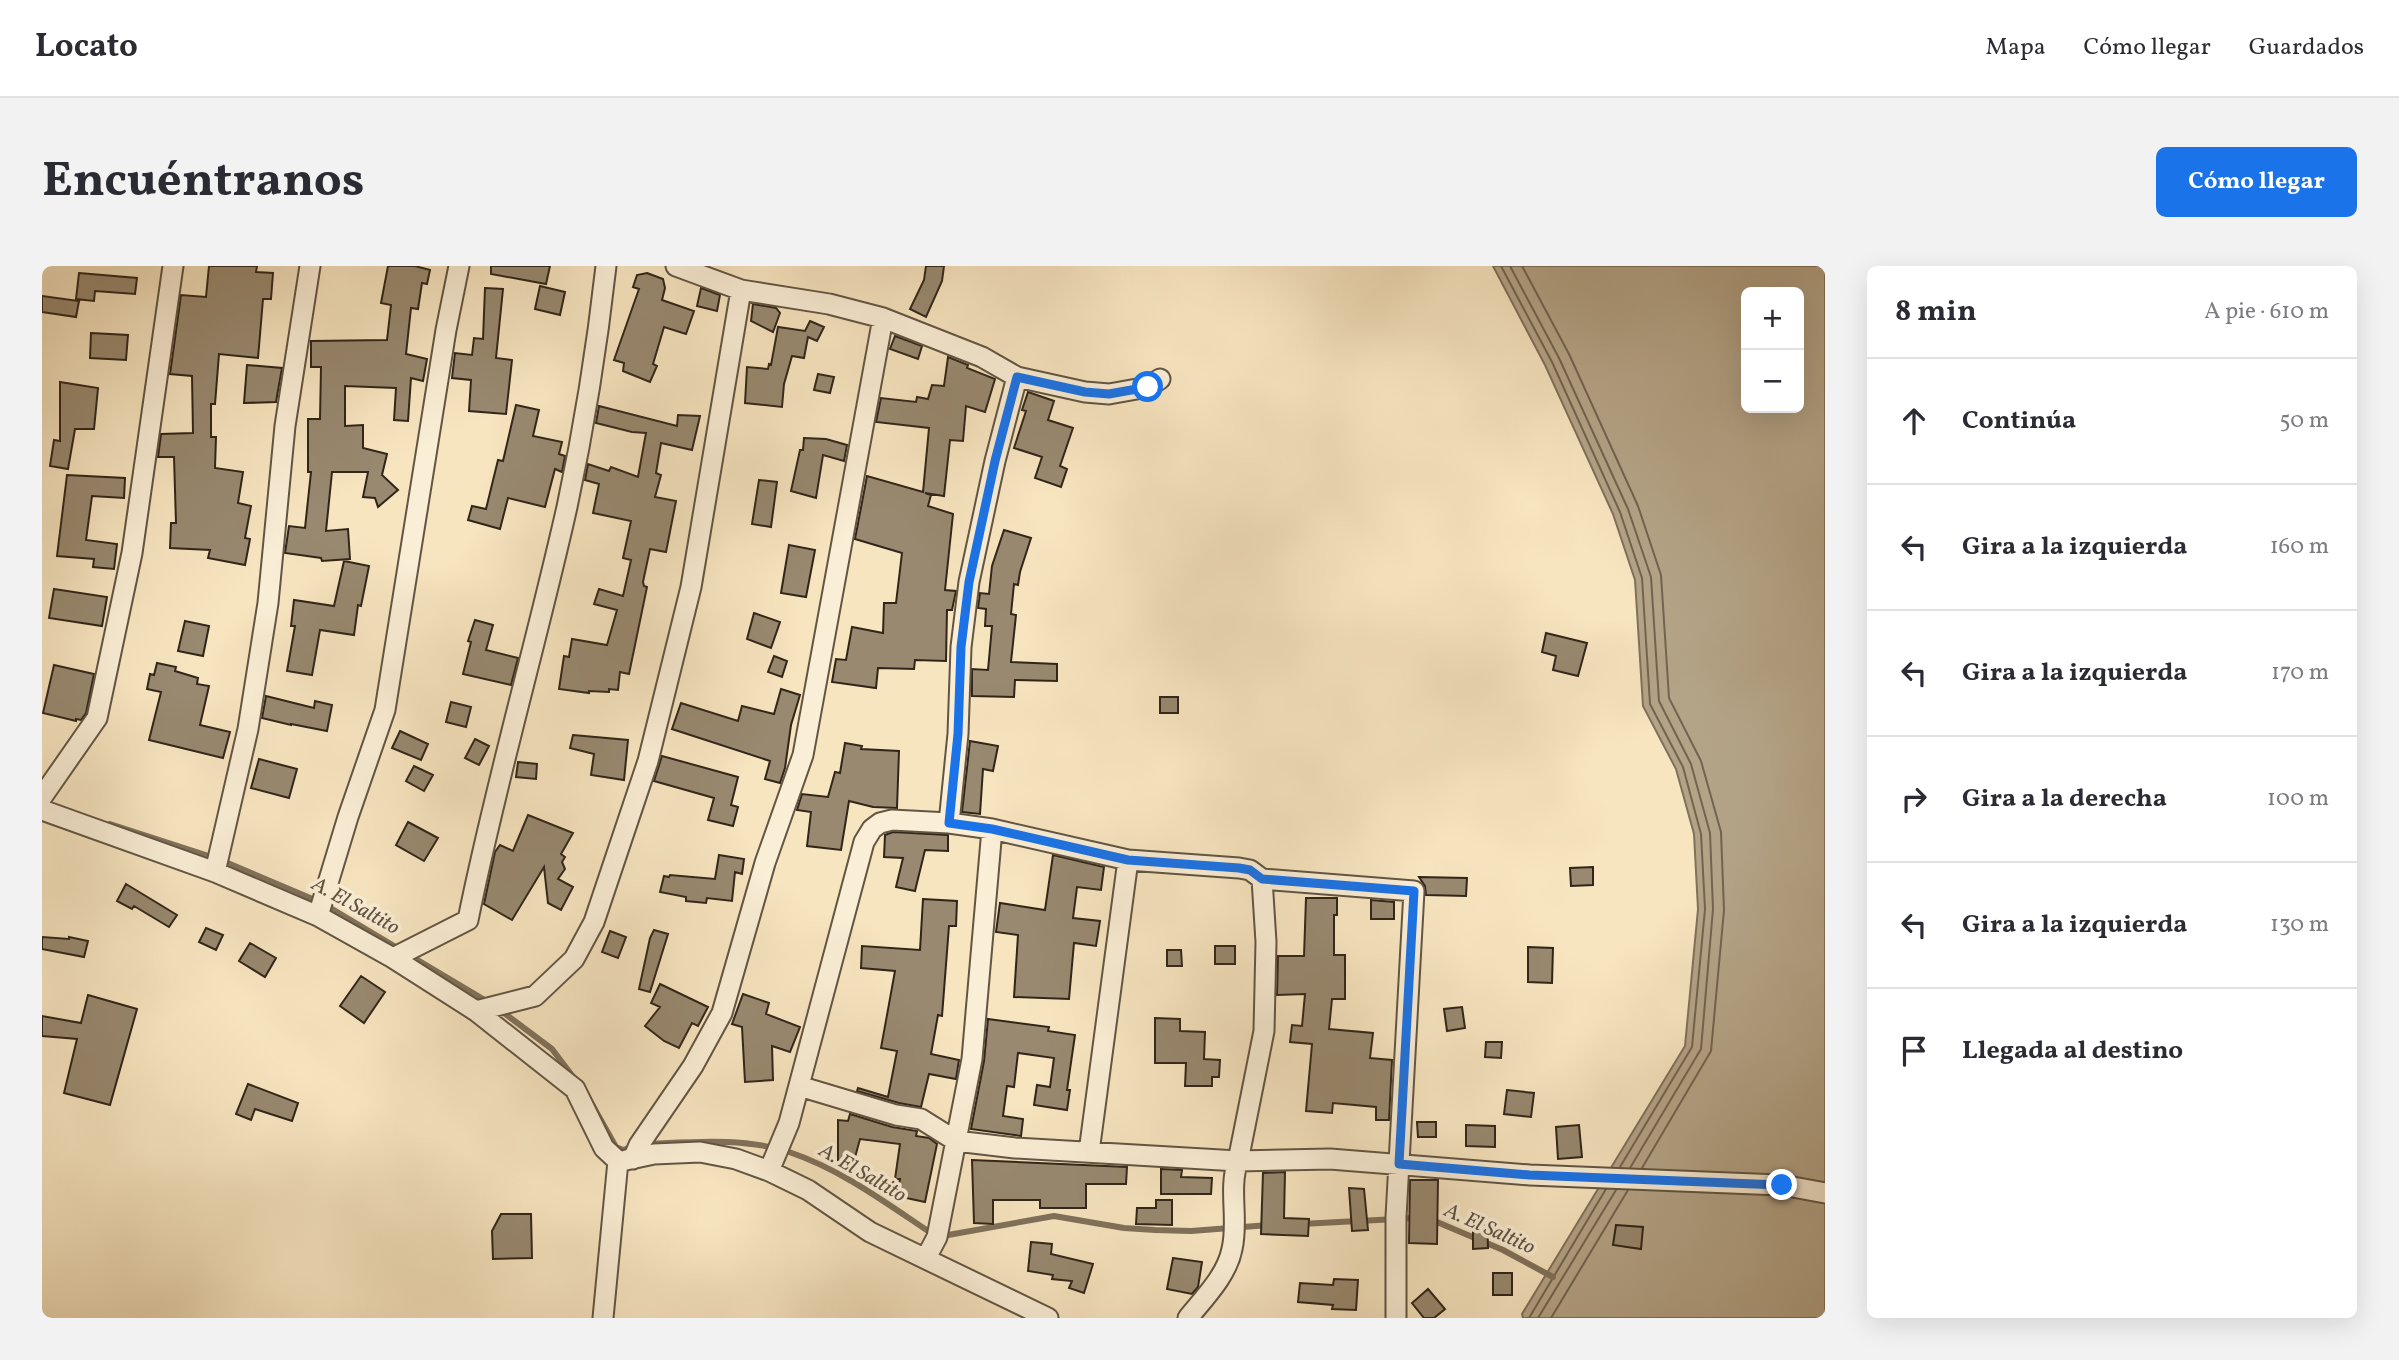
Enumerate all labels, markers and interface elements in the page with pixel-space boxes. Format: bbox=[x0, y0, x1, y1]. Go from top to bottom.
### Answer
text: Locato bbox=[35, 25, 138, 71]
text: Mapa bbox=[1986, 31, 2046, 65]
text: Cómo llegar bbox=[2084, 31, 2211, 65]
text: Guardados bbox=[2249, 31, 2364, 65]
button: Cómo llegar bbox=[2156, 147, 2357, 217]
text: Encuéntranos bbox=[42, 148, 364, 217]
map controls bbox=[1741, 287, 1804, 413]
button: + bbox=[1741, 287, 1804, 350]
text: 8 min bbox=[1895, 291, 1977, 333]
text: A pie · 610 m bbox=[2204, 296, 2329, 328]
button: − bbox=[1741, 350, 1804, 413]
route start bbox=[1132, 371, 1163, 402]
icon: ahead bbox=[1895, 402, 1933, 440]
text: Continúa bbox=[1962, 403, 2076, 439]
text: 50 m bbox=[2280, 405, 2329, 437]
icon: left bbox=[1895, 528, 1933, 566]
text: Gira a la izquierda bbox=[1962, 529, 2187, 565]
text: 160 m bbox=[2270, 531, 2329, 563]
icon: left bbox=[1895, 654, 1933, 692]
text: Gira a la izquierda bbox=[1962, 655, 2187, 691]
text: 170 m bbox=[2271, 657, 2329, 689]
icon: right bbox=[1895, 780, 1933, 818]
text: Gira a la derecha bbox=[1962, 781, 2167, 817]
text: 100 m bbox=[2267, 783, 2329, 815]
water label: A. El Saltito bbox=[305, 870, 405, 943]
icon: left bbox=[1895, 906, 1933, 944]
text: Gira a la izquierda bbox=[1962, 907, 2187, 943]
text: 130 m bbox=[2270, 909, 2329, 941]
icon: arrive bbox=[1895, 1032, 1933, 1070]
text: Llegada al destino bbox=[1962, 1033, 2183, 1069]
water label: A. El Saltito bbox=[812, 1136, 912, 1210]
route end bbox=[1766, 1169, 1797, 1200]
water label: A. El Saltito bbox=[1438, 1196, 1540, 1262]

